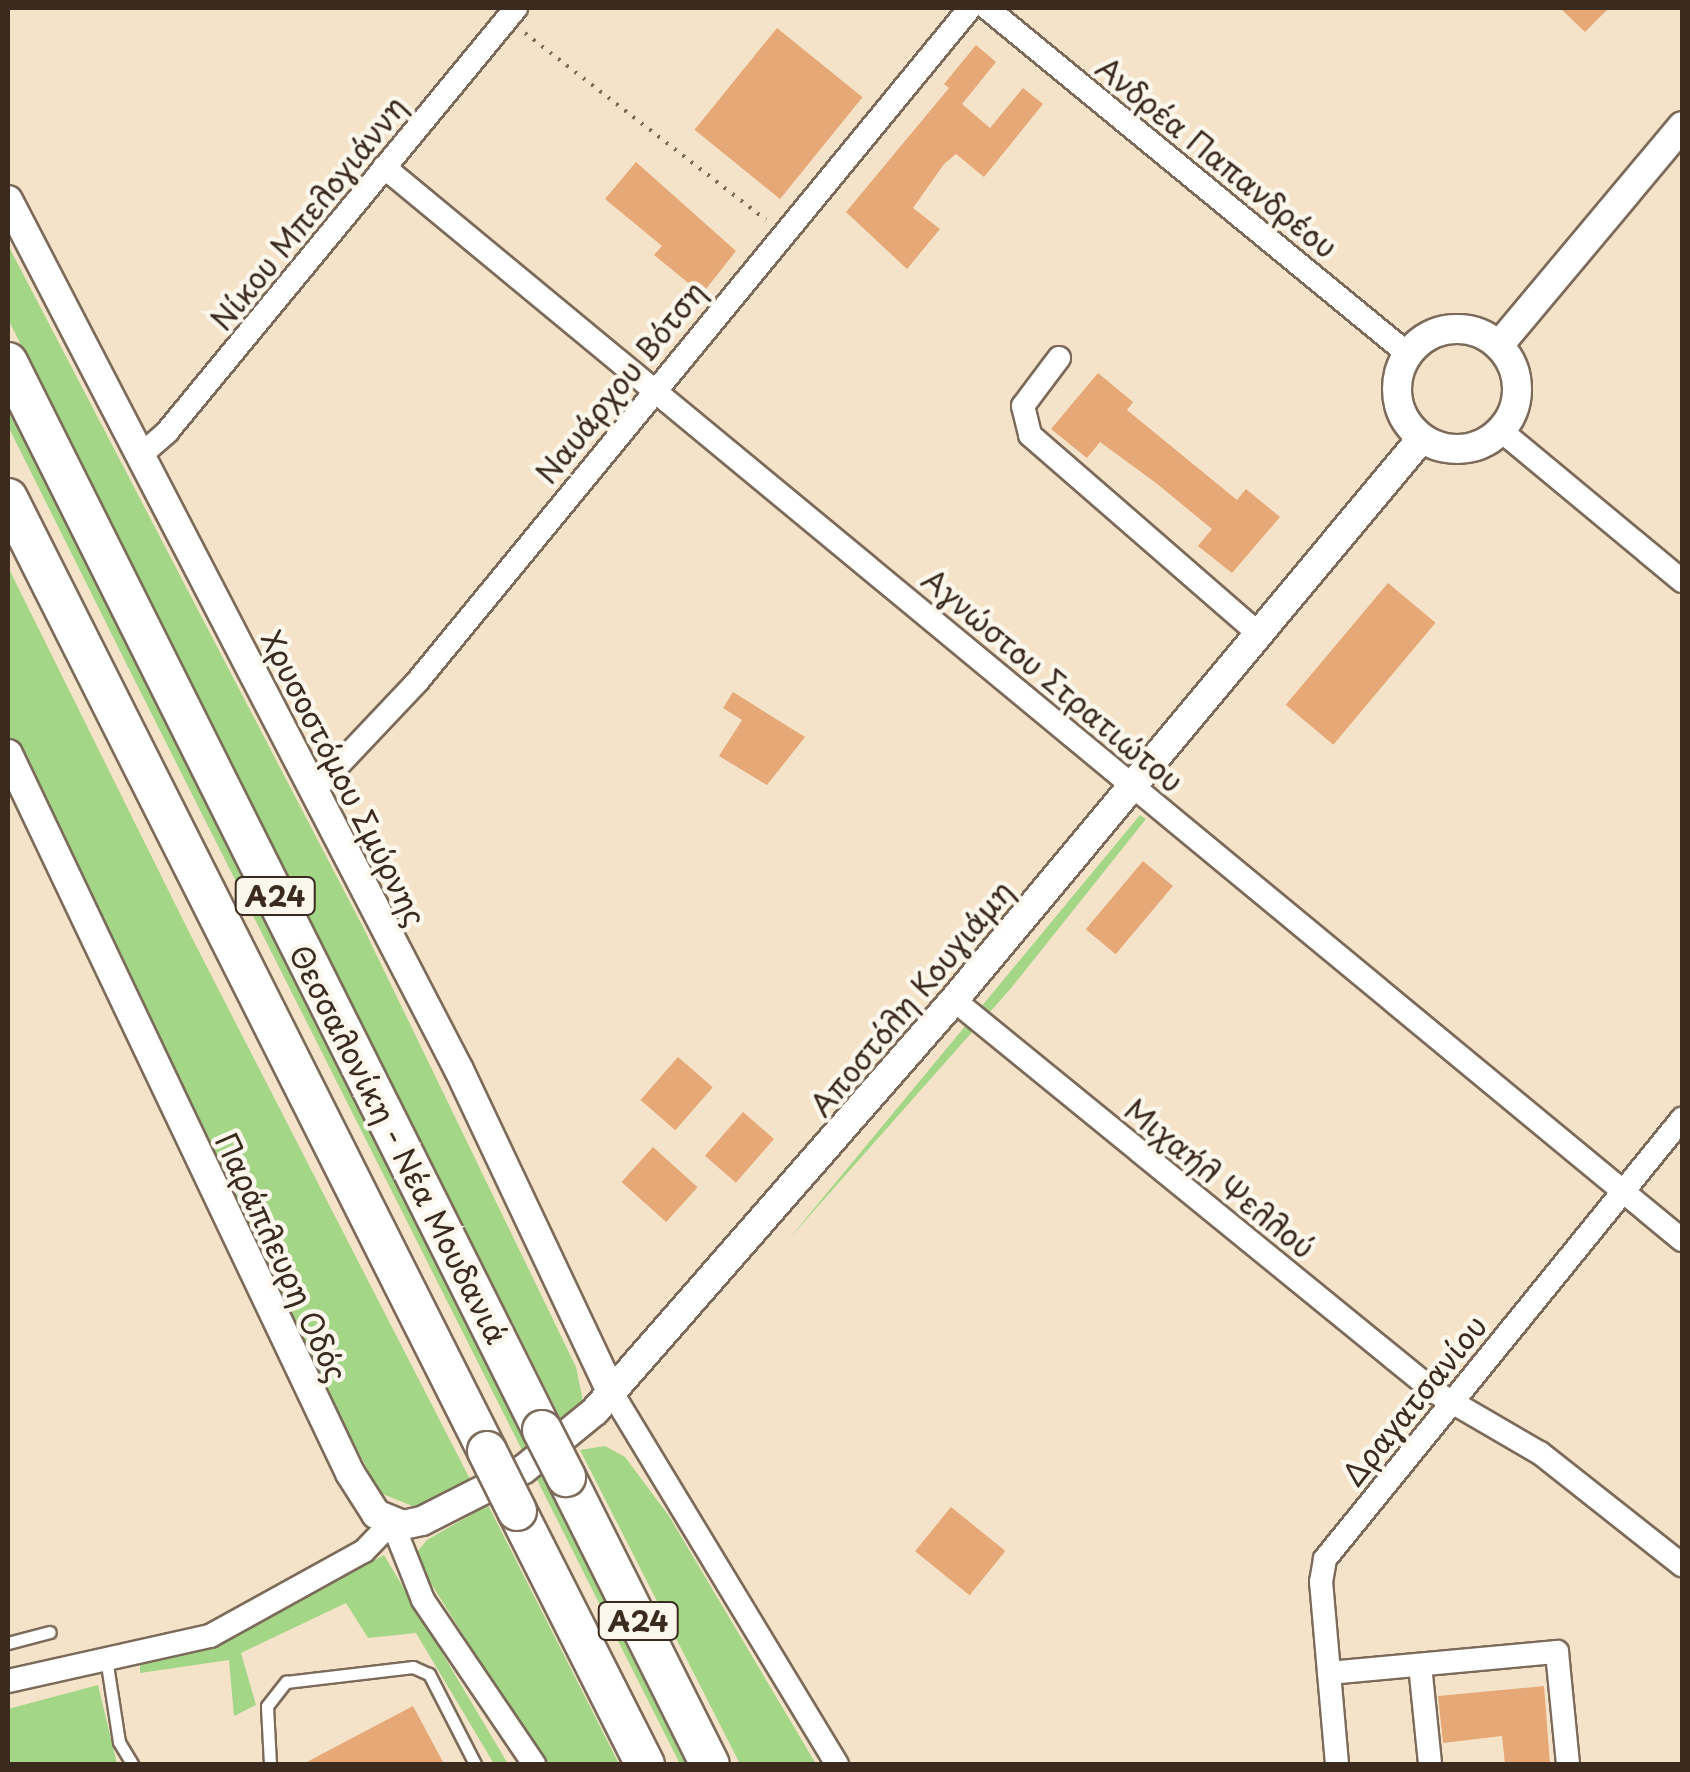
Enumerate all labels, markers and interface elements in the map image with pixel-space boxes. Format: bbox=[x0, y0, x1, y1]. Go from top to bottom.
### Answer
street label: Ανδρέα Παπανδρέου bbox=[1089, 49, 1345, 265]
street label: Νίκου Μπελογιάννη bbox=[202, 88, 414, 338]
street label: Ναυάρχου Βότση bbox=[528, 274, 712, 490]
street label: Αγνώστου Στρατιώτου bbox=[915, 560, 1191, 800]
street label: Χρυσοστόμου Σμύρνης bbox=[254, 625, 434, 931]
road number: Α24 bbox=[232, 873, 318, 919]
street label: Αποστόλη Κουγιάμη bbox=[802, 873, 1020, 1123]
street label: Θεσσαλονίκη - Νέα Μουδανιά bbox=[283, 939, 515, 1349]
street label: Μιχαήλ Ψελλού bbox=[1118, 1091, 1322, 1265]
street label: Παράπλευρη Οδός bbox=[209, 1127, 355, 1387]
street label: Δραγατσανίου bbox=[1334, 1308, 1494, 1492]
road number: Α24 bbox=[596, 1598, 680, 1644]

